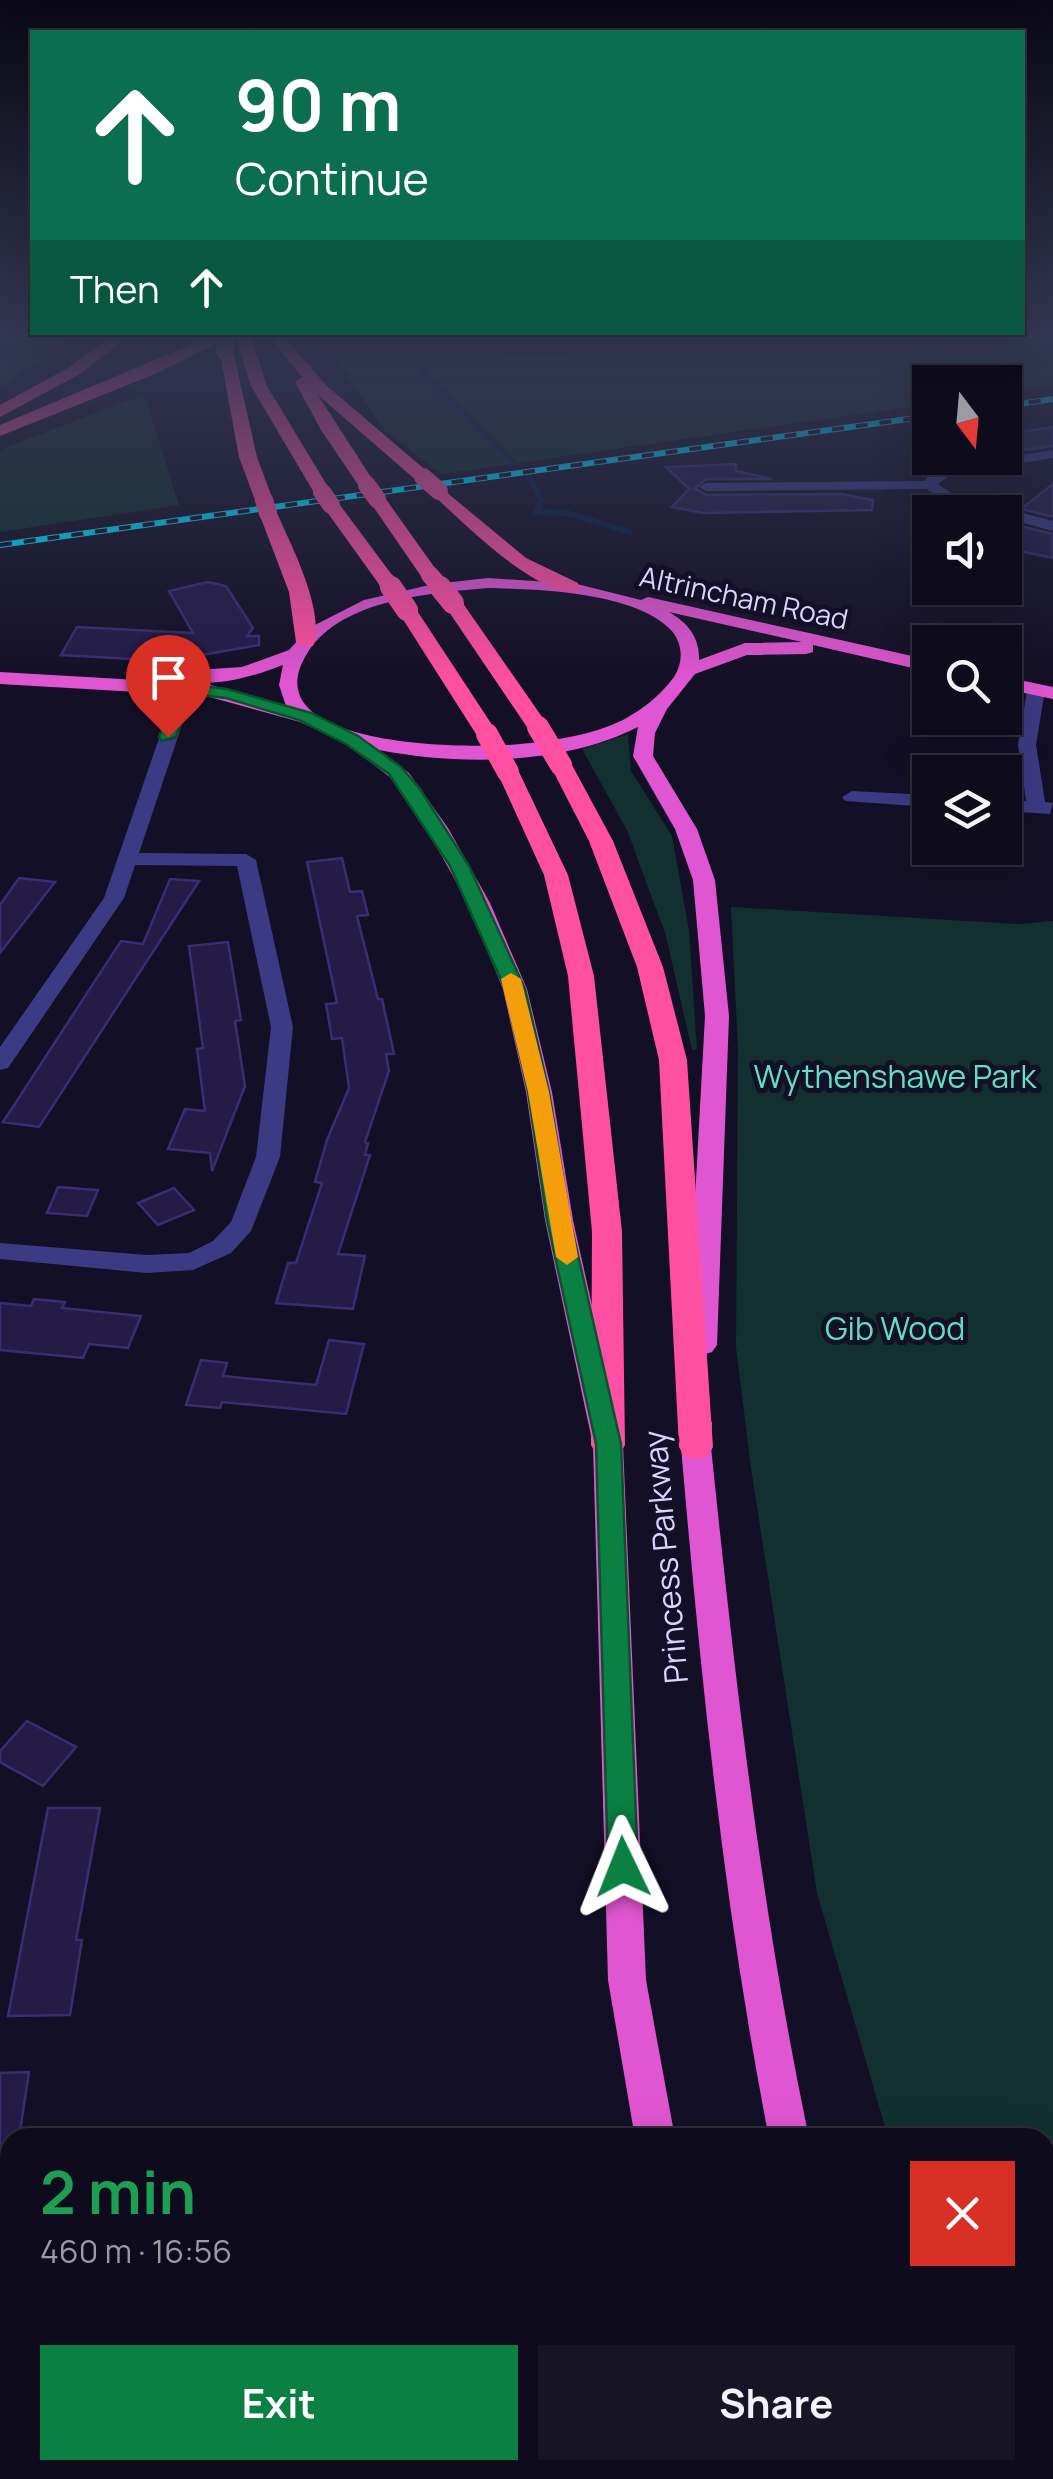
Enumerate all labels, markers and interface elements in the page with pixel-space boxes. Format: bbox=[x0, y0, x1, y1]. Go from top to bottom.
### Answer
text: 90 m bbox=[235, 56, 402, 152]
icon: ahead bbox=[70, 70, 200, 200]
text: Continue bbox=[235, 147, 429, 209]
icon: ahead bbox=[179, 260, 234, 315]
text: Then bbox=[70, 262, 159, 314]
north arrow bbox=[912, 365, 1022, 475]
map controls bbox=[912, 365, 1022, 865]
button: sound bbox=[912, 495, 1022, 605]
street label: Altrincham Road bbox=[636, 556, 852, 638]
button: search bbox=[912, 625, 1022, 735]
pin bbox=[126, 635, 211, 738]
icon: arrive bbox=[141, 650, 196, 705]
button: layers bbox=[912, 755, 1022, 865]
park label: Wythenshawe Park bbox=[754, 1054, 1038, 1098]
park label: Gib Wood bbox=[825, 1306, 965, 1350]
street label: Princess Parkway bbox=[632, 1428, 698, 1686]
position arrow bbox=[571, 1815, 675, 1919]
text: 2 min bbox=[40, 2150, 196, 2232]
button: close bbox=[910, 2161, 1015, 2266]
text: 460 m · 16:56 bbox=[40, 2229, 232, 2273]
button: Exit bbox=[40, 2345, 518, 2460]
button: Share bbox=[538, 2345, 1015, 2460]

